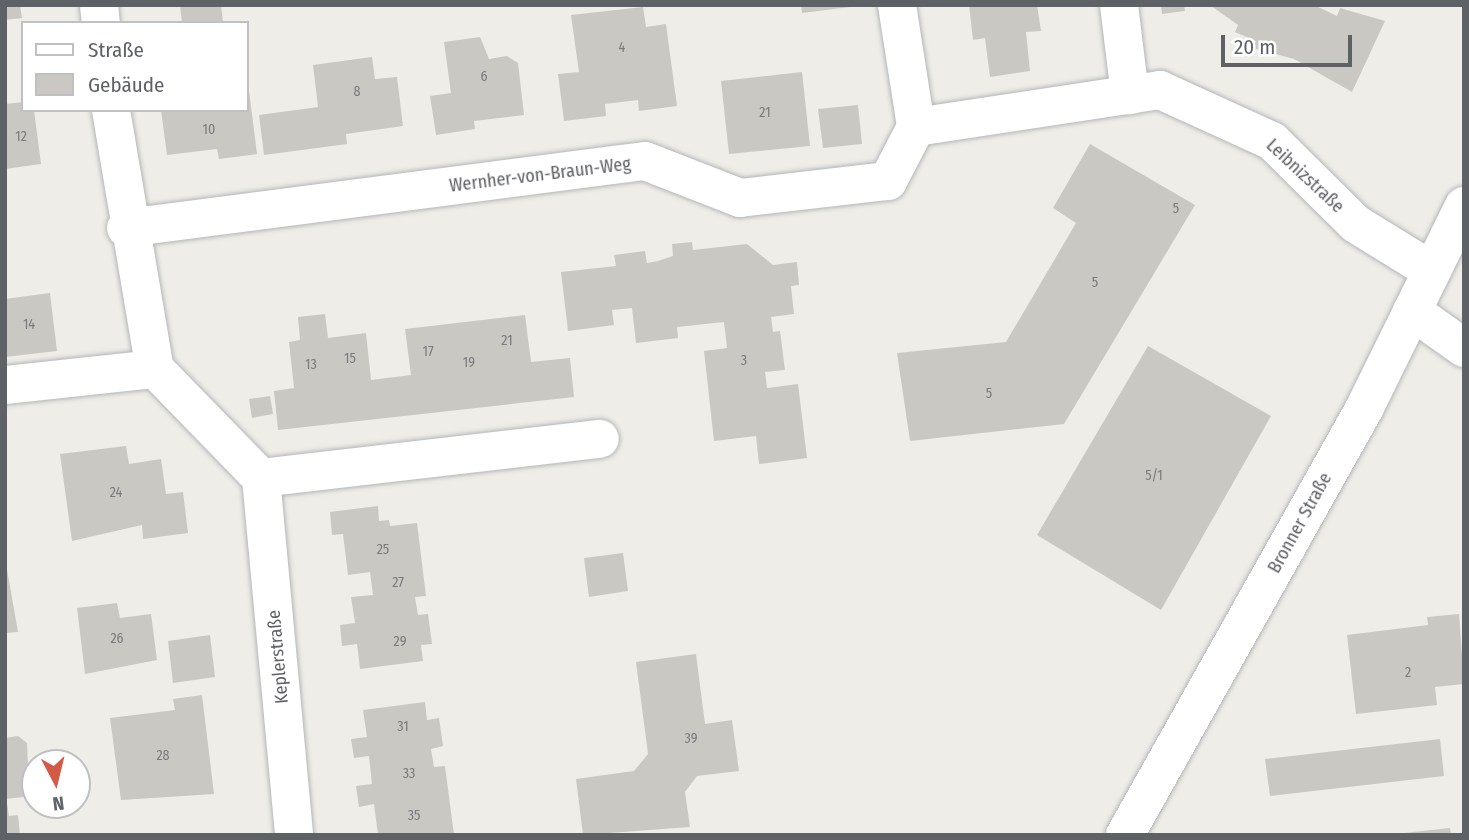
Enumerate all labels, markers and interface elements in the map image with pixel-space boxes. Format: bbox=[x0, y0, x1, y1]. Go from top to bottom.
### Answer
legend bbox=[21, 21, 248, 112]
scale bar bbox=[1224, 21, 1355, 65]
text: 20 m bbox=[1234, 34, 1275, 60]
text: Straße bbox=[88, 37, 144, 63]
house number: 4 bbox=[619, 40, 625, 56]
house number: 6 bbox=[481, 69, 487, 85]
text: Gebäude bbox=[88, 72, 164, 98]
house number: 8 bbox=[354, 84, 360, 100]
house number: 21 bbox=[759, 105, 771, 121]
house number: 10 bbox=[203, 122, 215, 138]
house number: 12 bbox=[15, 129, 27, 145]
street label: Leibnizstraße bbox=[1262, 135, 1348, 217]
street label: Wernher-von-Braun-Weg bbox=[448, 153, 632, 197]
house number: 5 bbox=[1173, 201, 1179, 217]
house number: 5 bbox=[1092, 275, 1098, 291]
house number: 14 bbox=[23, 317, 35, 333]
house number: 21 bbox=[501, 333, 513, 349]
house number: 17 bbox=[422, 344, 434, 360]
house number: 15 bbox=[344, 351, 356, 367]
house number: 3 bbox=[741, 353, 747, 369]
house number: 19 bbox=[463, 355, 475, 371]
house number: 13 bbox=[305, 357, 317, 373]
house number: 5 bbox=[986, 386, 992, 402]
house number: 5/1 bbox=[1145, 468, 1163, 484]
street label: Bronner Straße bbox=[1264, 469, 1336, 577]
house number: 24 bbox=[110, 485, 122, 501]
house number: 25 bbox=[377, 542, 389, 558]
house number: 27 bbox=[392, 575, 404, 591]
street label: Keplerstraße bbox=[263, 609, 293, 705]
house number: 26 bbox=[110, 631, 124, 647]
house number: 29 bbox=[394, 634, 406, 650]
house number: 2 bbox=[1405, 665, 1411, 681]
house number: 31 bbox=[397, 719, 409, 735]
house number: 39 bbox=[685, 731, 697, 747]
house number: 28 bbox=[156, 748, 170, 764]
north arrow bbox=[21, 749, 91, 819]
house number: 33 bbox=[403, 766, 415, 782]
text: N bbox=[51, 791, 65, 815]
house number: 35 bbox=[408, 808, 420, 824]

